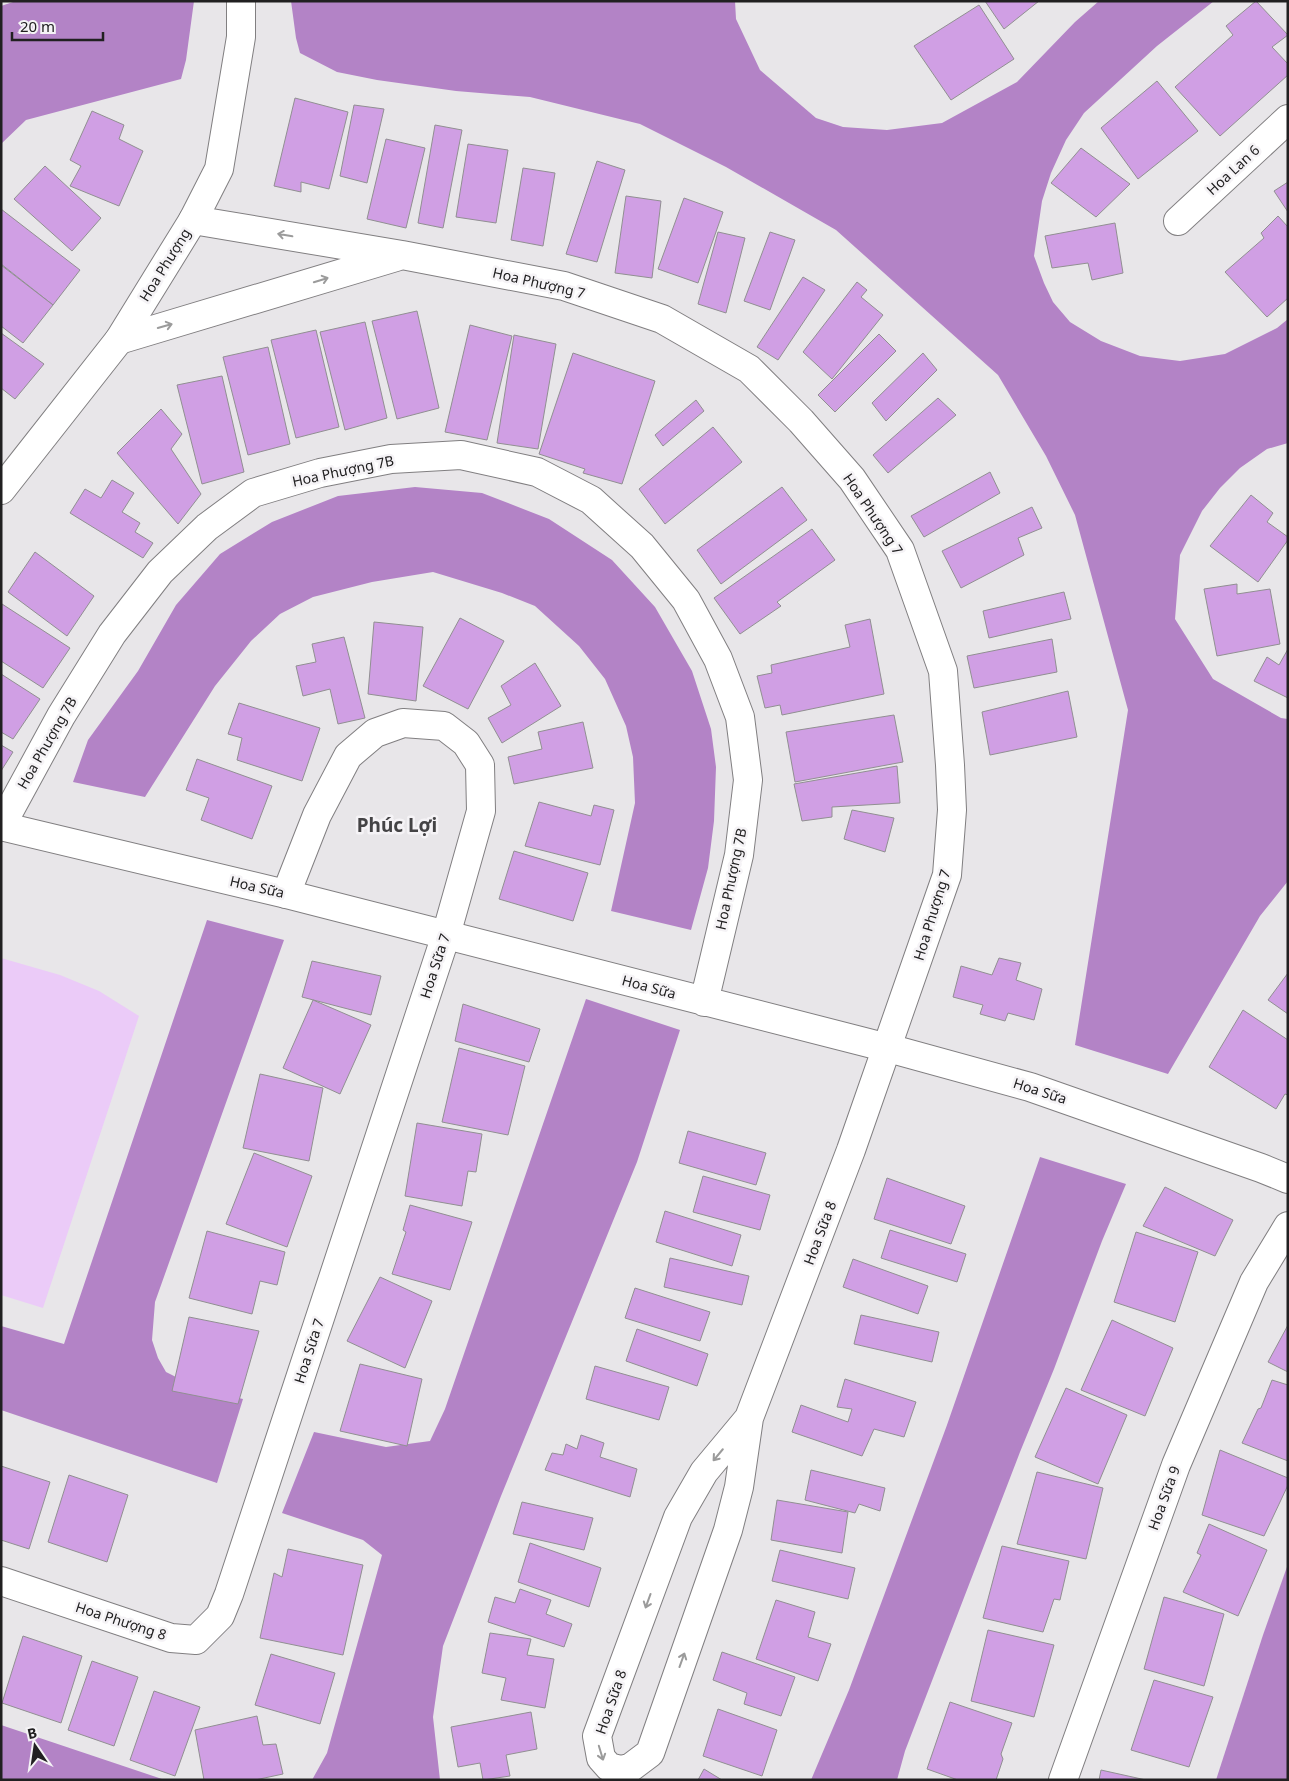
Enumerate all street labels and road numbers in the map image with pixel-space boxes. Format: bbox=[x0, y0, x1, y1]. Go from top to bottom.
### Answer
street label: Hoa Lan 6 bbox=[1202, 140, 1263, 199]
street label: Hoa Phượng bbox=[135, 225, 195, 305]
street label: Hoa Phượng 7 bbox=[491, 263, 587, 302]
street label: Hoa Phượng 7B bbox=[290, 450, 396, 491]
street label: Hoa Phượng 7 bbox=[839, 469, 908, 558]
street label: Hoa Phượng 7B bbox=[12, 693, 81, 792]
street label: Hoa Phượng 7B bbox=[710, 826, 751, 932]
street label: Hoa Phượng 7 bbox=[909, 867, 954, 963]
street label: Hoa Sữa bbox=[228, 871, 286, 902]
street label: Hoa Sữa 7 bbox=[415, 931, 454, 1001]
street label: Hoa Sữa bbox=[620, 970, 678, 1003]
street label: Hoa Sữa bbox=[1011, 1073, 1069, 1108]
street label: Hoa Sữa 8 bbox=[799, 1198, 840, 1267]
street label: Hoa Sữa 7 bbox=[289, 1316, 328, 1386]
street label: Hoa Sữa 9 bbox=[1143, 1463, 1184, 1533]
street label: Hoa Phượng 8 bbox=[73, 1597, 169, 1644]
street label: Hoa Sữa 8 bbox=[591, 1667, 630, 1737]

